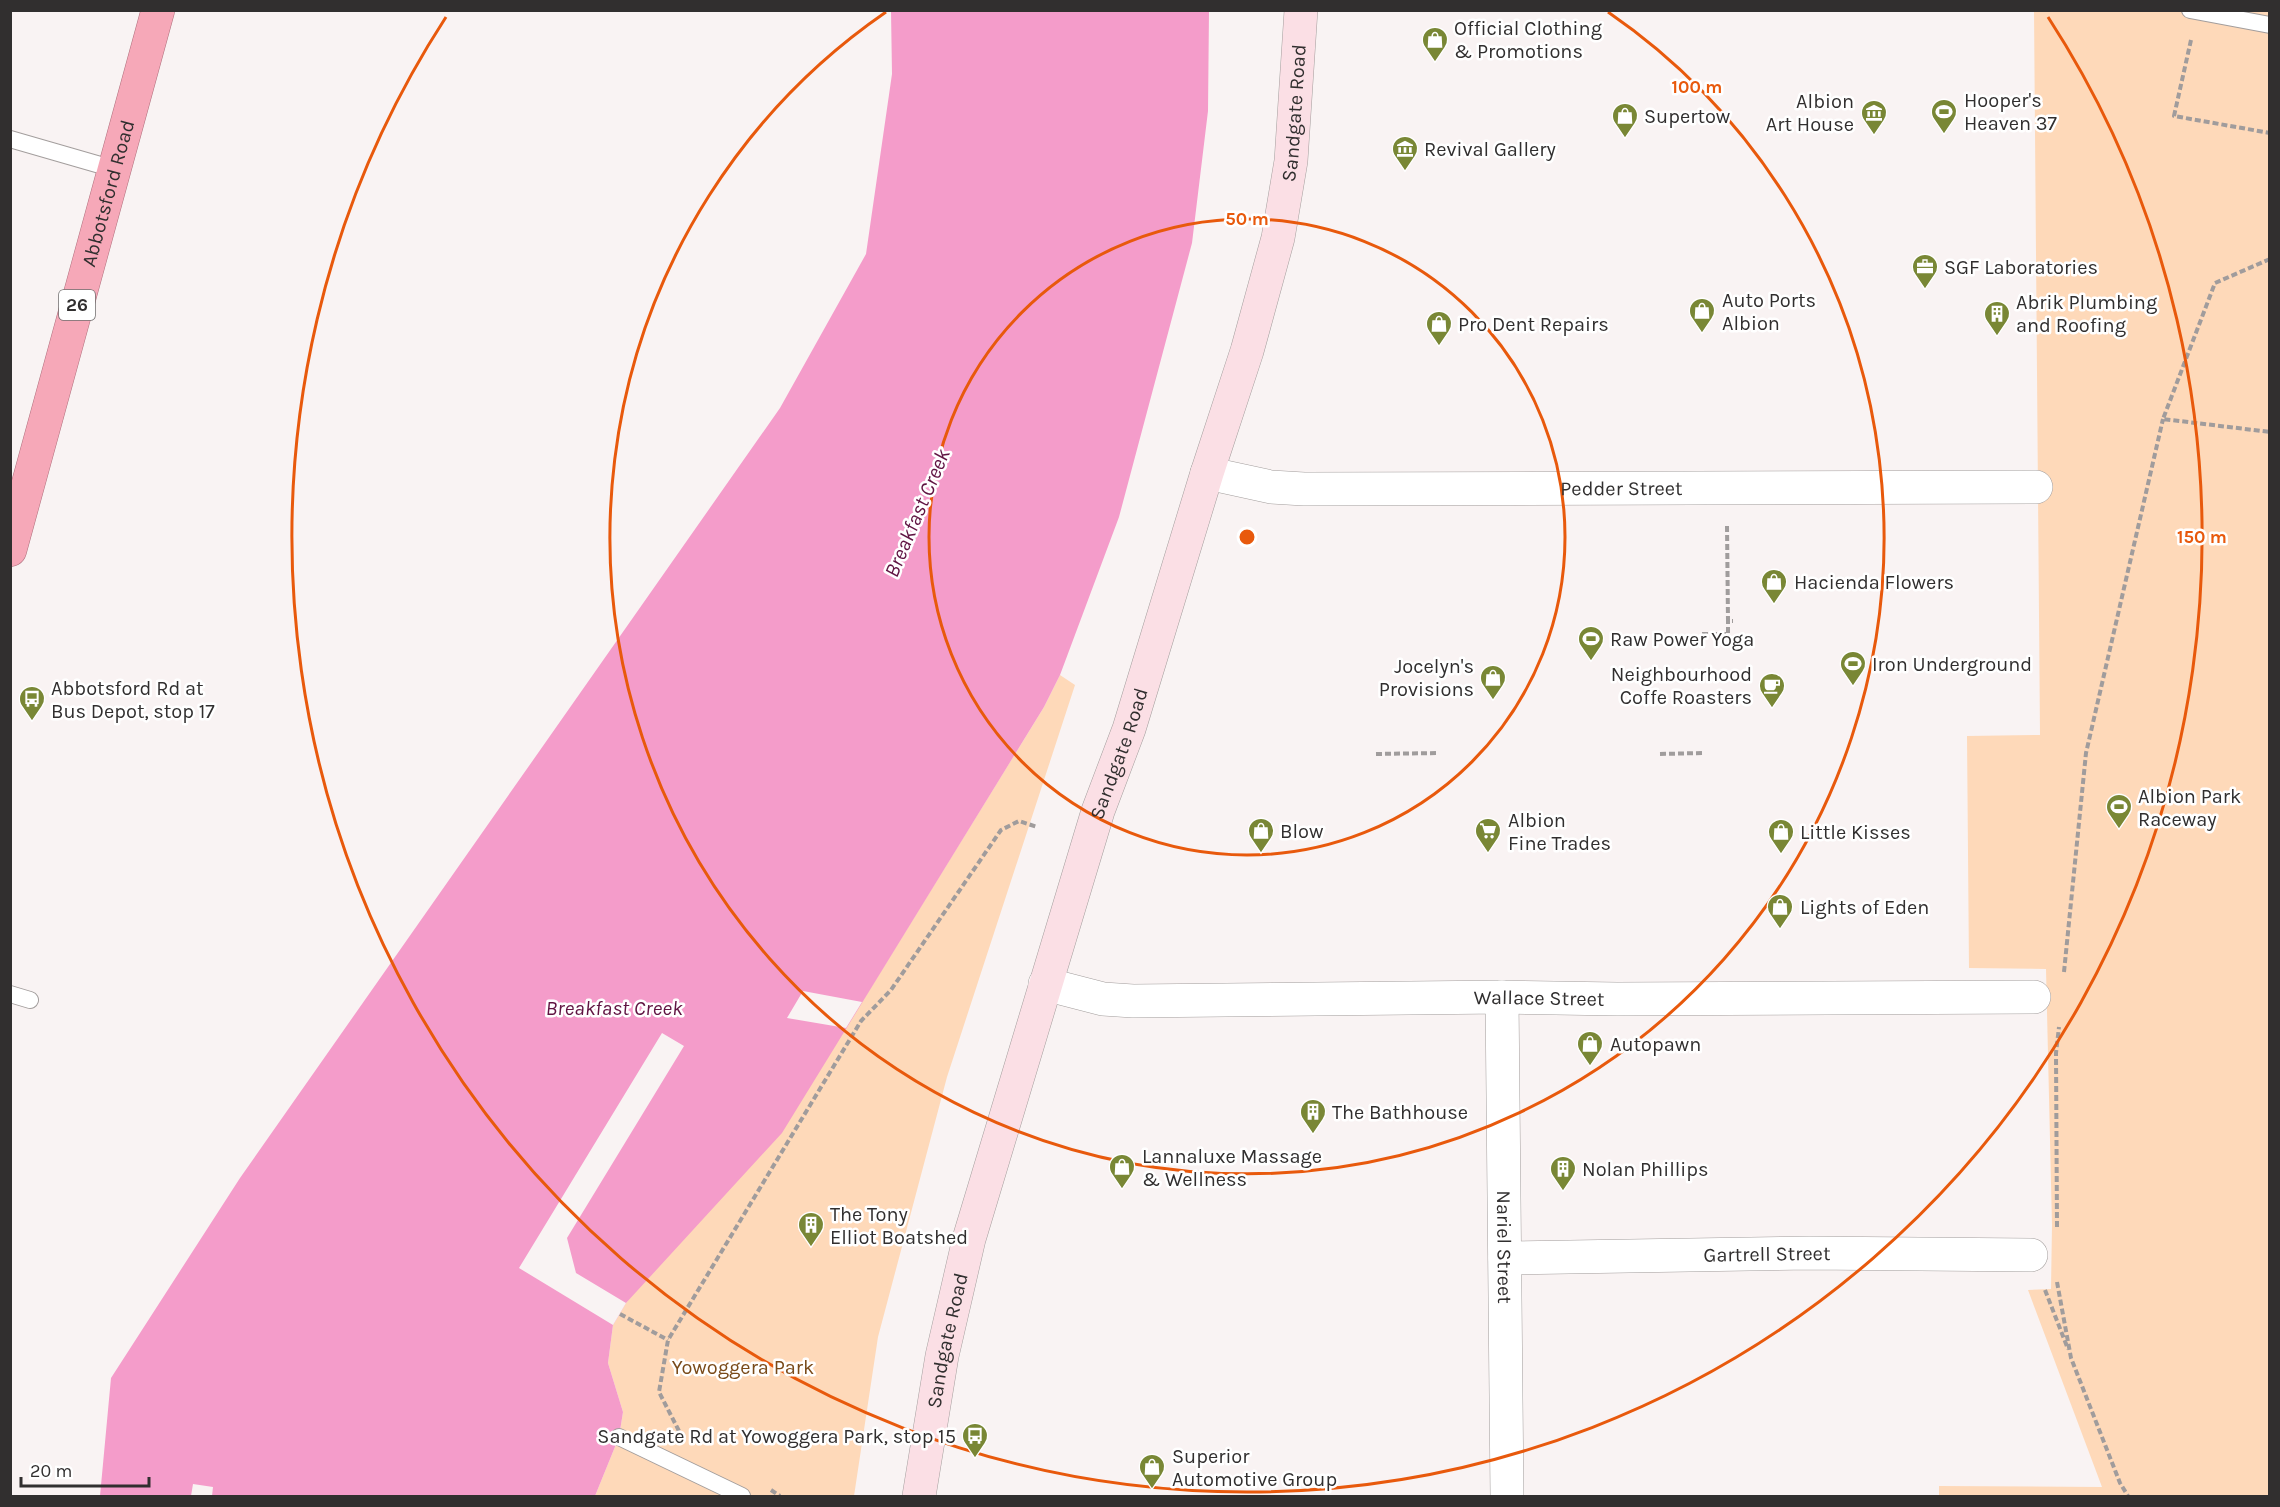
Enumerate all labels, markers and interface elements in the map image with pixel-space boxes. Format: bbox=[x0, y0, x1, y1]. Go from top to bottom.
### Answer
place label: Official Clothing & Promotions bbox=[1454, 17, 1602, 63]
shop icon: Official Clothing & Promotions bbox=[1420, 25, 1450, 63]
street label: Sandgate Road bbox=[1277, 43, 1311, 184]
text: 100 m bbox=[1672, 76, 1722, 98]
place label: Hooper's Heaven 37 bbox=[1964, 89, 2058, 135]
place label: Albion Art House bbox=[1766, 90, 1854, 136]
sports icon: Hooper's Heaven 37 bbox=[1929, 97, 1959, 135]
museum icon: Albion Art House bbox=[1859, 98, 1889, 136]
shop icon: Supertow bbox=[1610, 101, 1640, 139]
place label: Supertow bbox=[1644, 105, 1731, 128]
street label: Abbotsford Road bbox=[77, 117, 139, 269]
museum icon: Revival Gallery bbox=[1390, 134, 1420, 172]
place label: Revival Gallery bbox=[1424, 138, 1556, 161]
text: 50 m bbox=[1225, 208, 1269, 230]
office icon: SGF Laboratories bbox=[1910, 252, 1940, 290]
place label: SGF Laboratories bbox=[1944, 256, 2098, 279]
place label: Auto Ports Albion bbox=[1722, 289, 1816, 335]
road number: 26 bbox=[59, 290, 95, 320]
place label: Abrik Plumbing and Roofing bbox=[2016, 291, 2157, 337]
shop icon: Auto Ports Albion bbox=[1687, 296, 1717, 334]
building icon: Abrik Plumbing and Roofing bbox=[1982, 299, 2012, 337]
shop icon: Pro Dent Repairs bbox=[1424, 309, 1454, 347]
place label: Pro Dent Repairs bbox=[1458, 313, 1609, 336]
water label: Breakfast Creek bbox=[879, 445, 955, 581]
street label: Pedder Street bbox=[1560, 477, 1683, 500]
text: 150 m bbox=[2177, 526, 2227, 548]
centre of rings bbox=[1237, 527, 1257, 547]
shop icon: Hacienda Flowers bbox=[1759, 567, 1789, 605]
place label: Hacienda Flowers bbox=[1794, 571, 1954, 594]
sports icon: Raw Power Yoga bbox=[1576, 624, 1606, 662]
place label: Raw Power Yoga bbox=[1610, 628, 1754, 651]
sports icon: Iron Underground bbox=[1838, 649, 1868, 687]
place label: Iron Underground bbox=[1872, 653, 2032, 676]
place label: Jocelyn's Provisions bbox=[1379, 655, 1474, 701]
shop icon: Jocelyn's Provisions bbox=[1478, 663, 1508, 701]
place label: Neighbourhood Coffe Roasters bbox=[1611, 663, 1752, 709]
cafe icon: Neighbourhood Coffe Roasters bbox=[1757, 671, 1787, 709]
place label: Abbotsford Rd at Bus Depot, stop 17 bbox=[51, 677, 215, 723]
bus stop icon: Abbotsford Rd at Bus Depot, stop 17 bbox=[17, 684, 47, 722]
street label: Sandgate Road bbox=[1085, 685, 1153, 822]
place label: Albion Park Raceway bbox=[2138, 785, 2241, 831]
sports icon: Albion Park Raceway bbox=[2104, 792, 2134, 830]
place label: Albion Fine Trades bbox=[1508, 809, 1611, 855]
shop icon: Blow bbox=[1246, 816, 1276, 854]
supermarket icon: Albion Fine Trades bbox=[1473, 816, 1503, 854]
shop icon: Little Kisses bbox=[1766, 817, 1796, 855]
place label: Blow bbox=[1280, 820, 1324, 843]
place label: Little Kisses bbox=[1800, 821, 1911, 844]
shop icon: Lights of Eden bbox=[1765, 892, 1795, 930]
place label: Lights of Eden bbox=[1800, 896, 1929, 919]
street label: Wallace Street bbox=[1473, 986, 1605, 1011]
water label: Breakfast Creek bbox=[545, 996, 683, 1020]
shop icon: Autopawn bbox=[1575, 1029, 1605, 1067]
place label: Autopawn bbox=[1610, 1033, 1701, 1056]
building icon: The Bathhouse bbox=[1298, 1097, 1328, 1135]
place label: The Bathhouse bbox=[1332, 1101, 1468, 1124]
place label: Lannaluxe Massage & Wellness bbox=[1142, 1145, 1322, 1191]
shop icon: Lannaluxe Massage & Wellness bbox=[1107, 1152, 1137, 1190]
building icon: Nolan Phillips bbox=[1548, 1154, 1578, 1192]
place label: Nolan Phillips bbox=[1582, 1158, 1709, 1181]
street label: Nariel Street bbox=[1492, 1190, 1516, 1304]
place label: The Tony Elliot Boatshed bbox=[830, 1203, 968, 1249]
building icon: The Tony Elliot Boatshed bbox=[796, 1210, 826, 1248]
street label: Gartrell Street bbox=[1703, 1242, 1831, 1267]
street label: Sandgate Road bbox=[923, 1271, 973, 1410]
park label: Yowoggera Park bbox=[672, 1356, 814, 1379]
bus stop icon: Sandgate Rd at Yowoggera Park, stop 15 bbox=[960, 1421, 990, 1459]
place label: Sandgate Rd at Yowoggera Park, stop 15 bbox=[597, 1425, 956, 1448]
place label: Superior Automotive Group bbox=[1172, 1445, 1337, 1491]
scale bar bbox=[21, 1450, 148, 1488]
shop icon: Superior Automotive Group bbox=[1137, 1452, 1167, 1490]
text: 20 m bbox=[30, 1460, 72, 1482]

